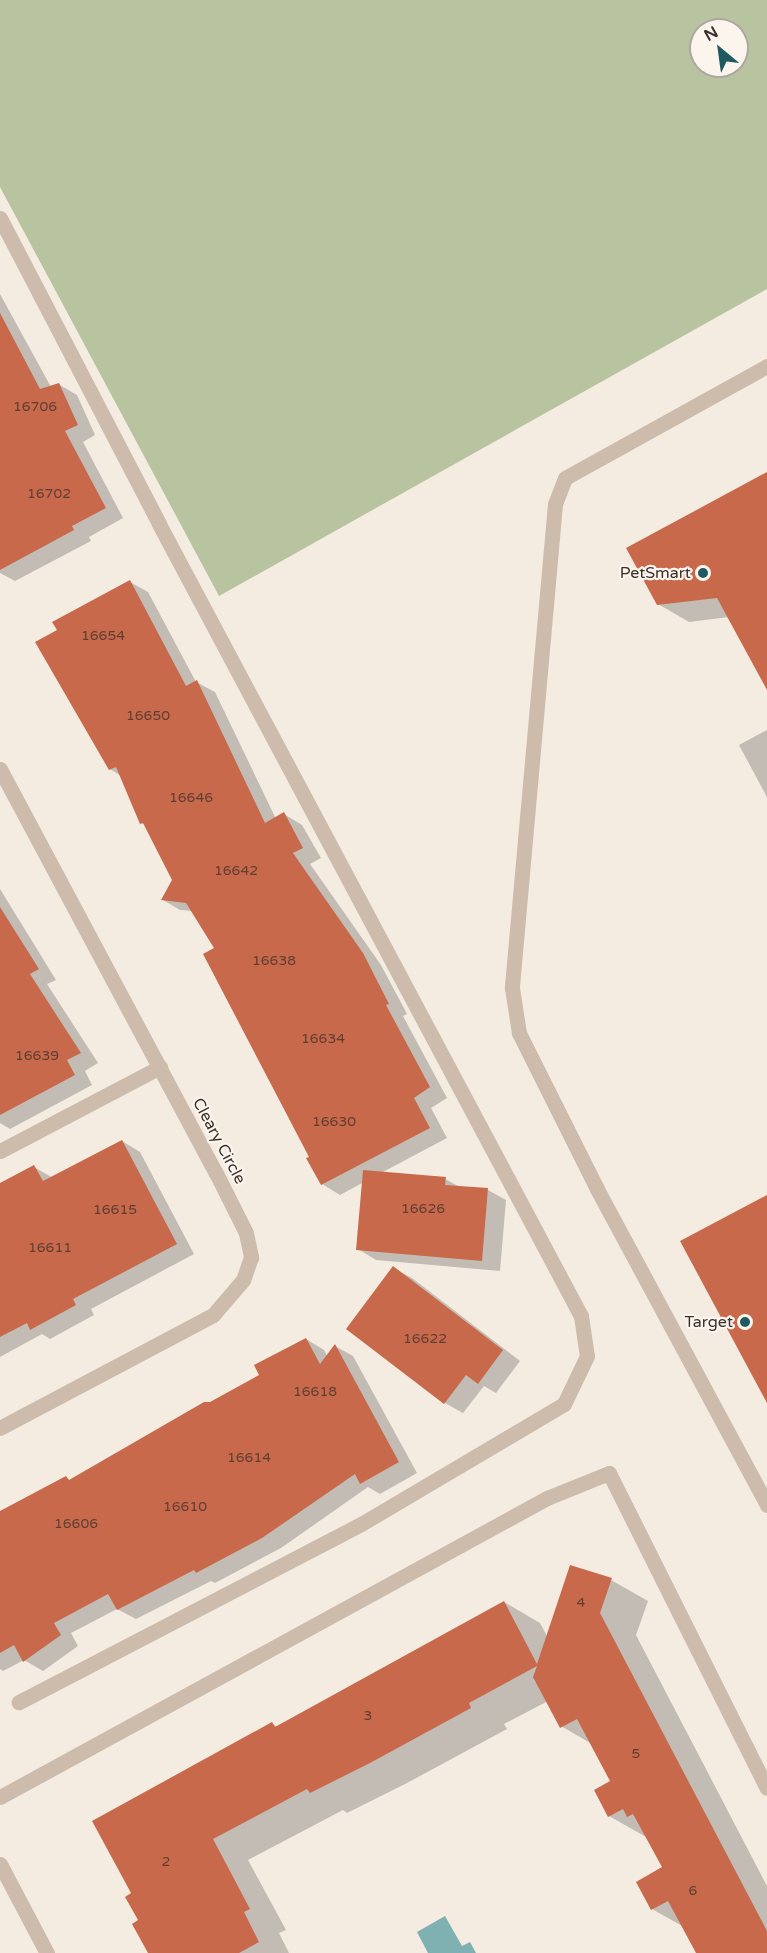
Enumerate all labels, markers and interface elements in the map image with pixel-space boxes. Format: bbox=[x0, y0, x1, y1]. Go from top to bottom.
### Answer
north arrow bbox=[689, 18, 749, 78]
text: N bbox=[701, 22, 722, 46]
house number: 16706 bbox=[13, 399, 57, 415]
house number: 16702 bbox=[27, 486, 71, 502]
place label: PetSmart bbox=[620, 563, 691, 583]
marker: PetSmart bbox=[696, 566, 710, 580]
house number: 16654 bbox=[81, 628, 125, 644]
house number: 16650 bbox=[126, 708, 170, 724]
house number: 16646 bbox=[169, 790, 213, 806]
house number: 16642 bbox=[214, 863, 258, 879]
house number: 16638 bbox=[252, 953, 296, 969]
house number: 16634 bbox=[301, 1031, 345, 1047]
house number: 16639 bbox=[15, 1048, 59, 1064]
street label: Cleary Circle bbox=[188, 1095, 250, 1187]
house number: 16630 bbox=[312, 1114, 356, 1130]
house number: 16626 bbox=[401, 1201, 445, 1217]
house number: 16615 bbox=[93, 1202, 137, 1218]
house number: 16611 bbox=[28, 1240, 72, 1256]
place label: Target bbox=[684, 1312, 733, 1332]
marker: Target bbox=[738, 1315, 752, 1329]
house number: 16622 bbox=[403, 1331, 447, 1347]
house number: 16618 bbox=[293, 1384, 337, 1400]
house number: 16614 bbox=[227, 1450, 271, 1466]
house number: 16610 bbox=[163, 1499, 207, 1515]
house number: 16606 bbox=[54, 1516, 98, 1532]
house number: 4 bbox=[577, 1595, 585, 1611]
house number: 3 bbox=[364, 1708, 372, 1724]
house number: 5 bbox=[632, 1746, 640, 1762]
house number: 2 bbox=[162, 1854, 170, 1870]
house number: 6 bbox=[689, 1883, 697, 1899]

